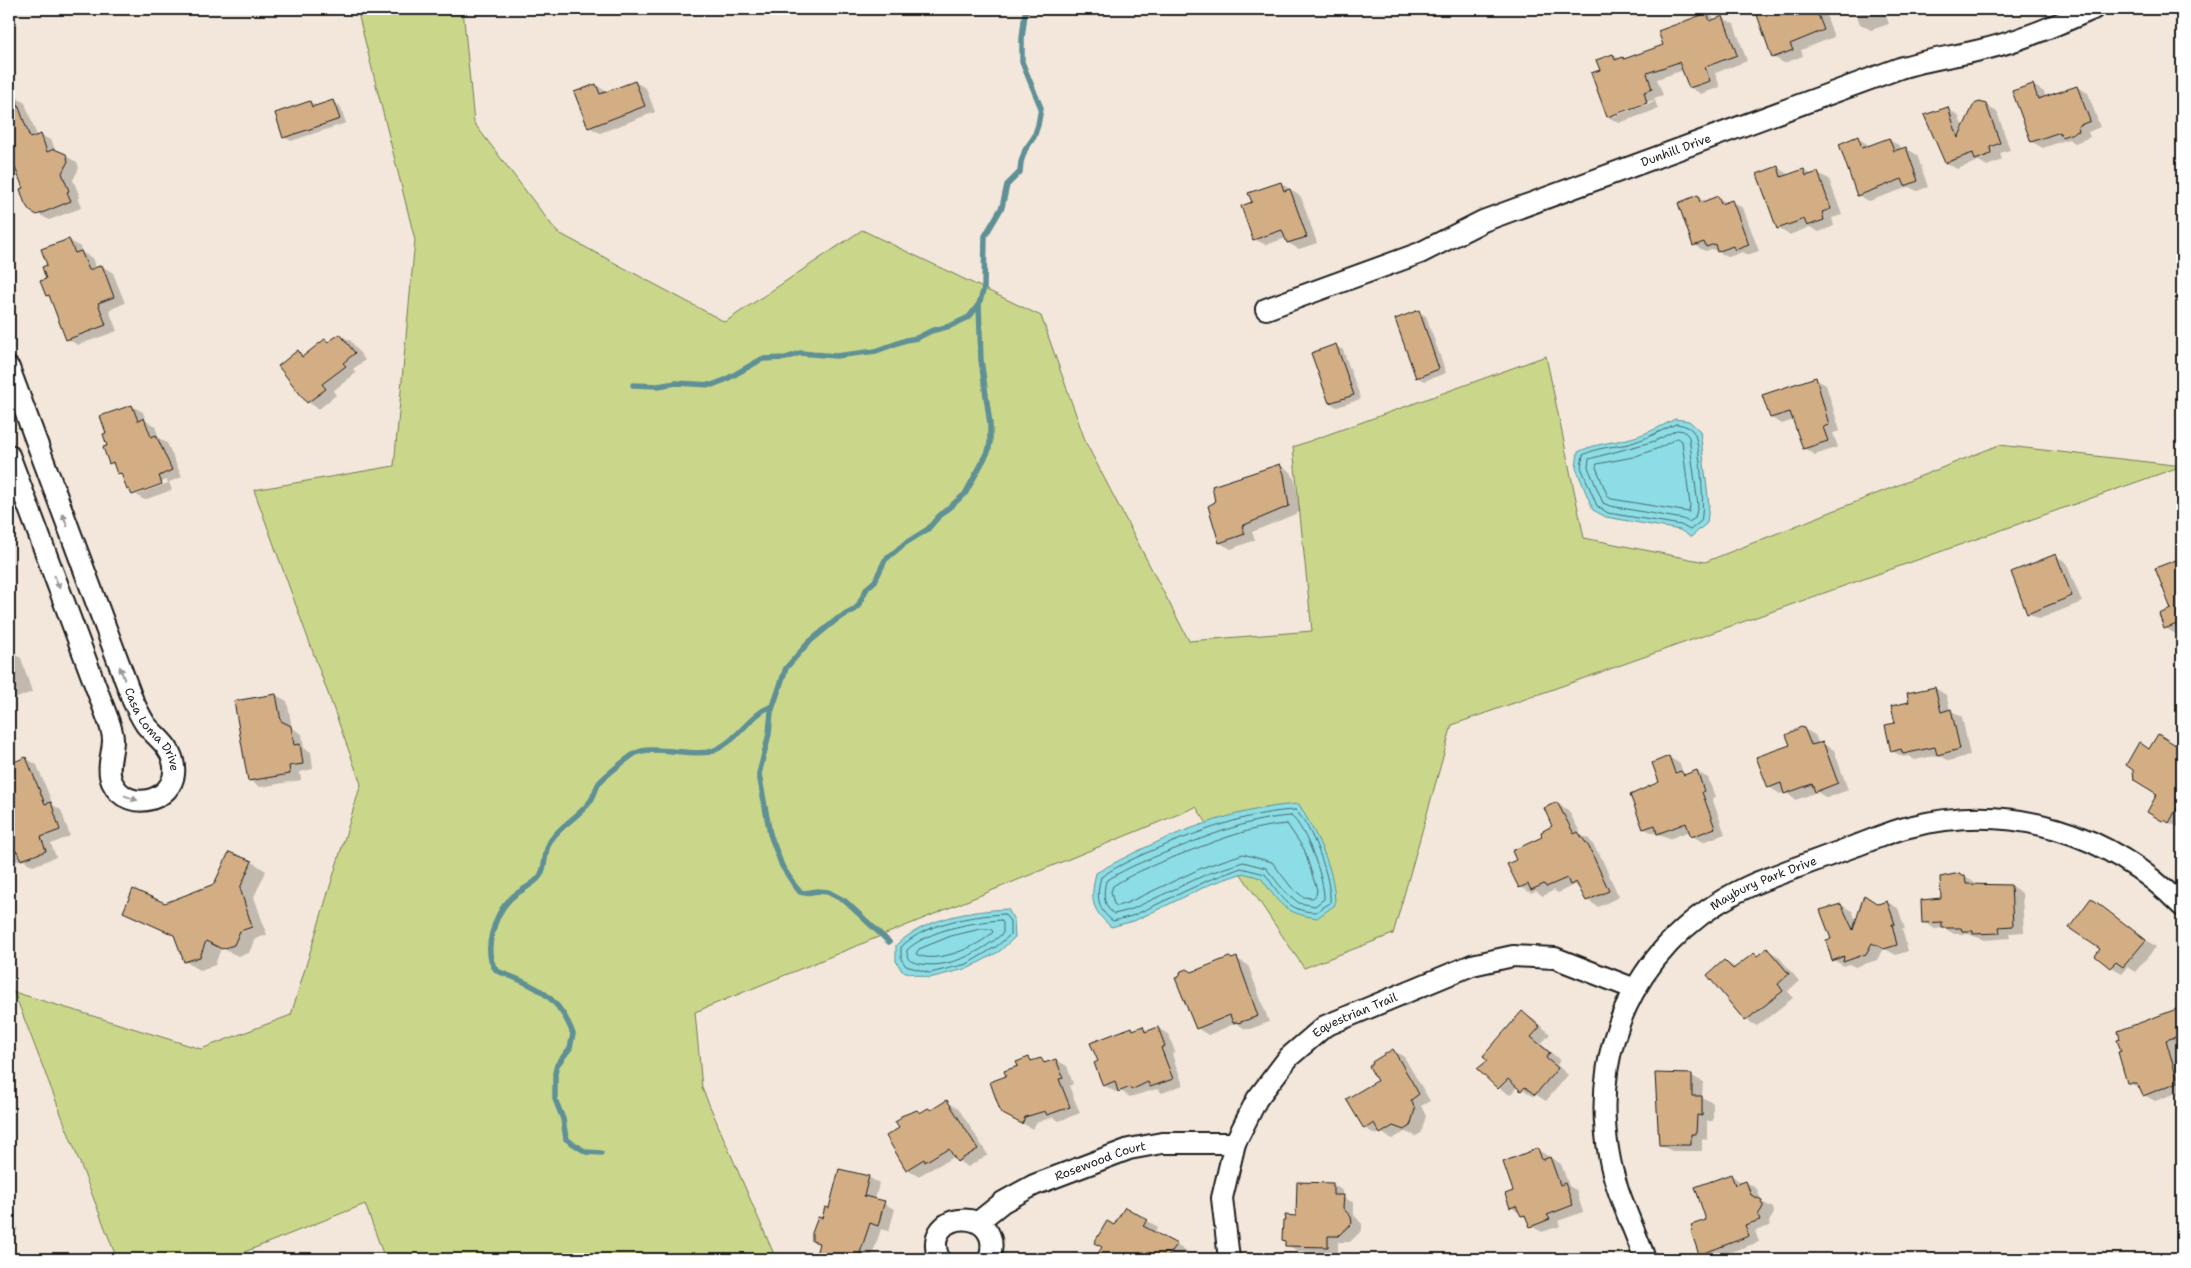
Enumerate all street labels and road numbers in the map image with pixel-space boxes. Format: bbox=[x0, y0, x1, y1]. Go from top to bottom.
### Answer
street label: Dunhill Drive bbox=[1639, 130, 1713, 170]
street label: Casa Loma Drive bbox=[121, 685, 182, 772]
street label: Maybury Park Drive bbox=[1707, 853, 1819, 914]
street label: Equestrian Trail bbox=[1309, 989, 1400, 1041]
street label: Rosewood Court bbox=[1052, 1138, 1147, 1184]

